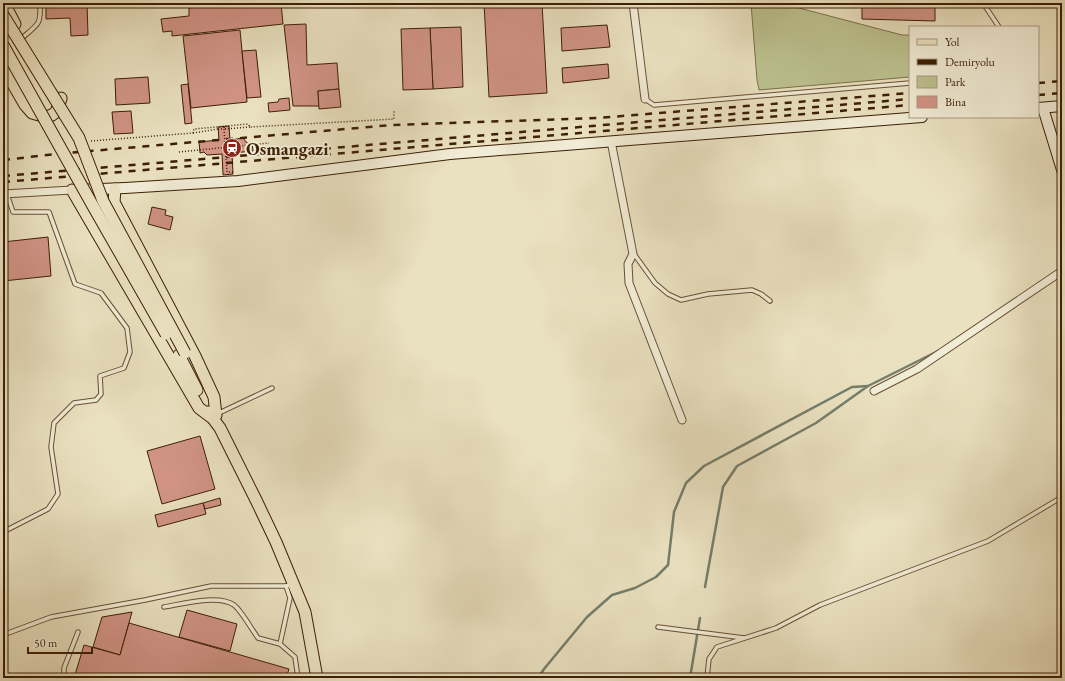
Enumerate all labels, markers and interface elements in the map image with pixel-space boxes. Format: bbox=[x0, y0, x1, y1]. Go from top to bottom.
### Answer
legend bbox=[909, 26, 1039, 118]
text: Yol bbox=[945, 34, 959, 50]
text: Demiryolu bbox=[945, 54, 996, 70]
text: Park bbox=[945, 74, 966, 90]
text: Bina bbox=[945, 94, 966, 110]
station icon: Osmangazi bbox=[221, 137, 243, 159]
place label: Osmangazi bbox=[246, 137, 329, 160]
scale bar bbox=[28, 629, 92, 655]
text: 50 m bbox=[34, 635, 58, 651]

